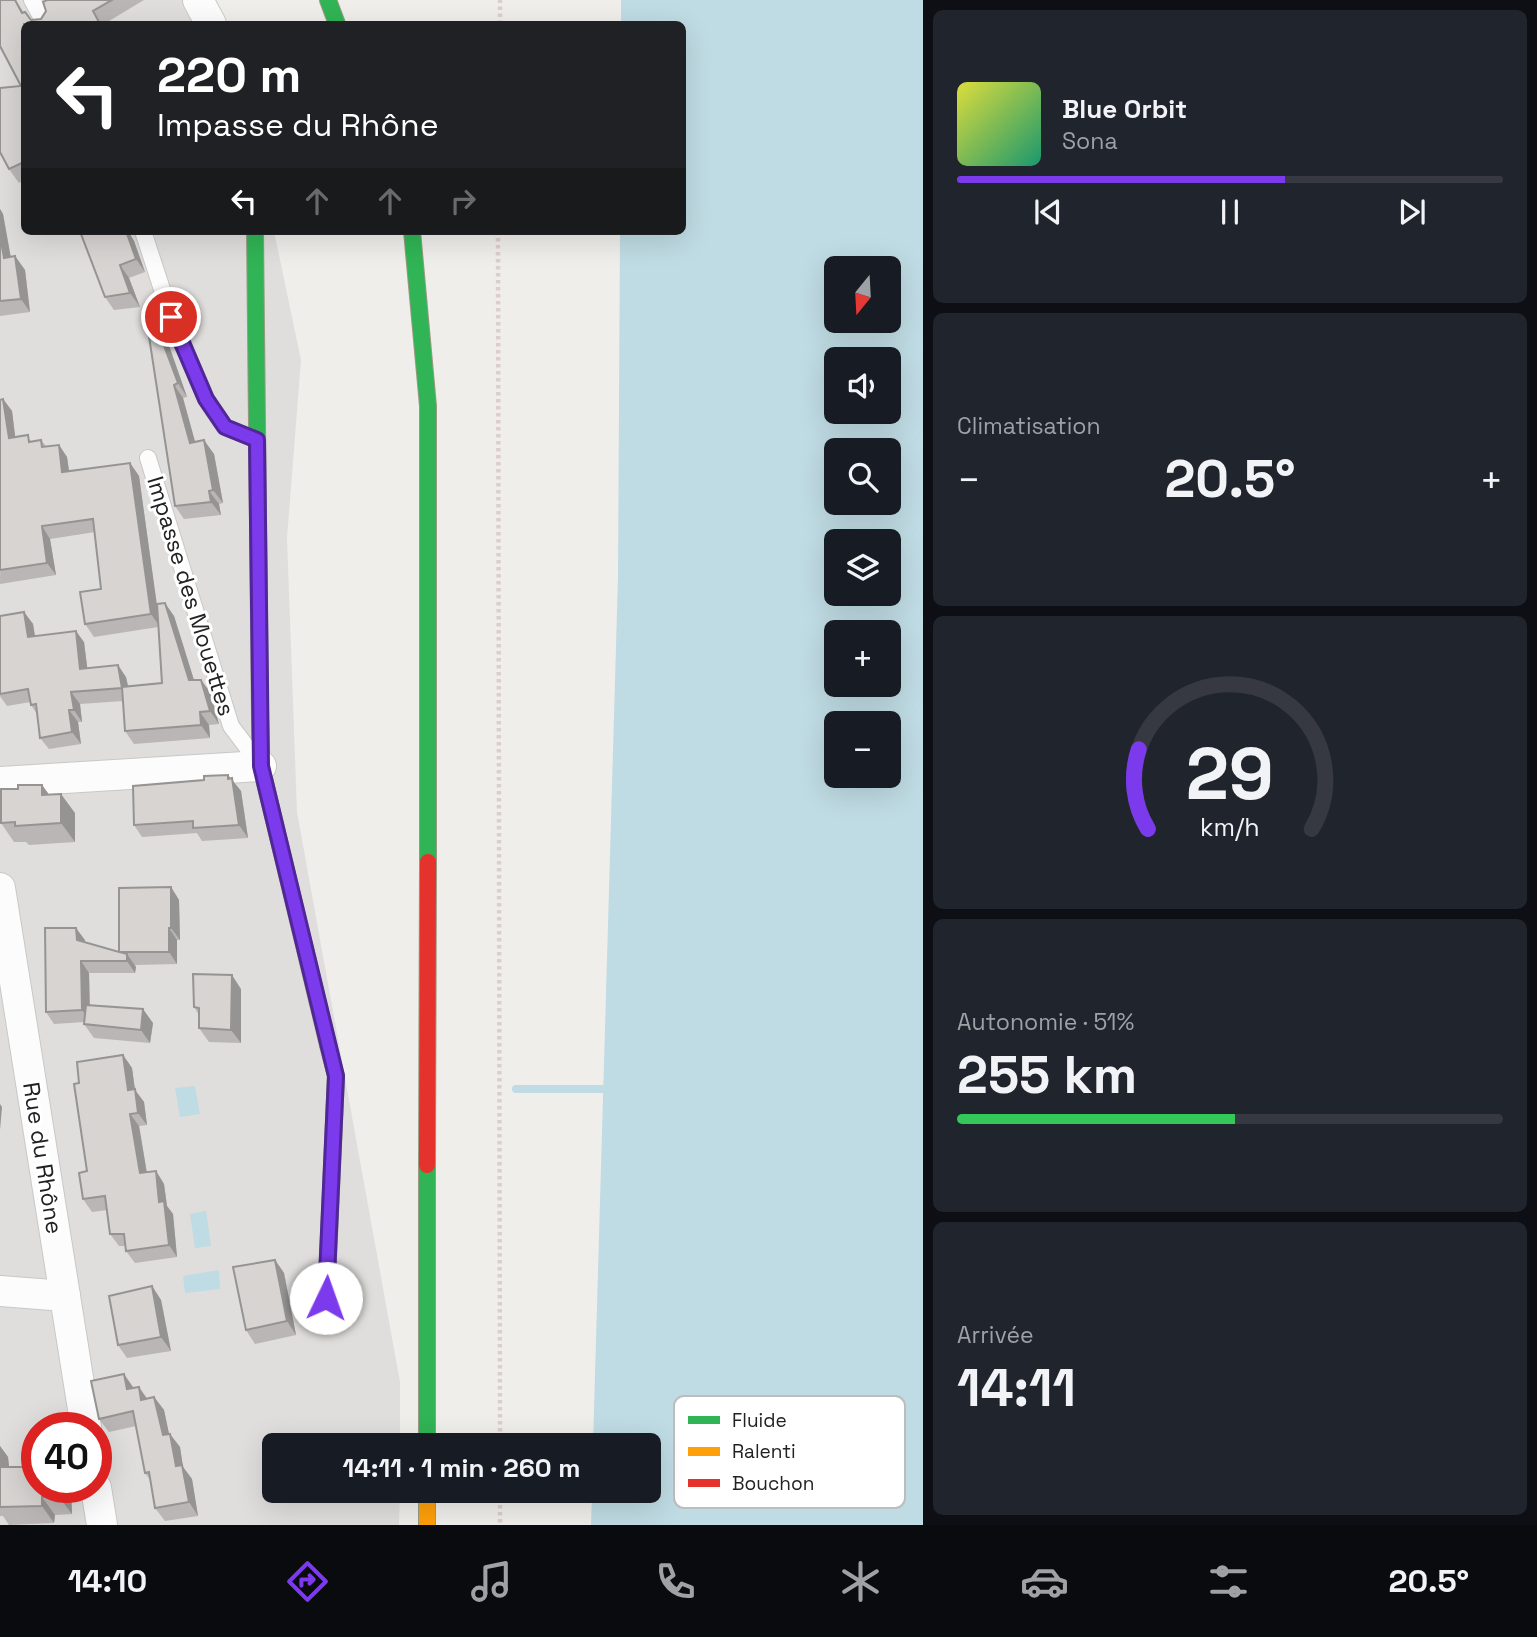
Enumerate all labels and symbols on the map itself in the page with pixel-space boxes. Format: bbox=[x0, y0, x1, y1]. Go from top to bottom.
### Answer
north arrow bbox=[824, 256, 901, 332]
pin bbox=[141, 287, 201, 347]
street label: Impasse des Mouettes bbox=[140, 473, 242, 719]
street label: Rue du Rhône bbox=[16, 1080, 70, 1236]
position arrow bbox=[289, 1261, 363, 1335]
legend bbox=[674, 1396, 905, 1508]
text: Fluide bbox=[732, 1408, 787, 1433]
speed limit sign: 40 bbox=[21, 1412, 112, 1503]
text: Ralenti bbox=[732, 1439, 796, 1464]
text: Bouchon bbox=[732, 1471, 814, 1496]

